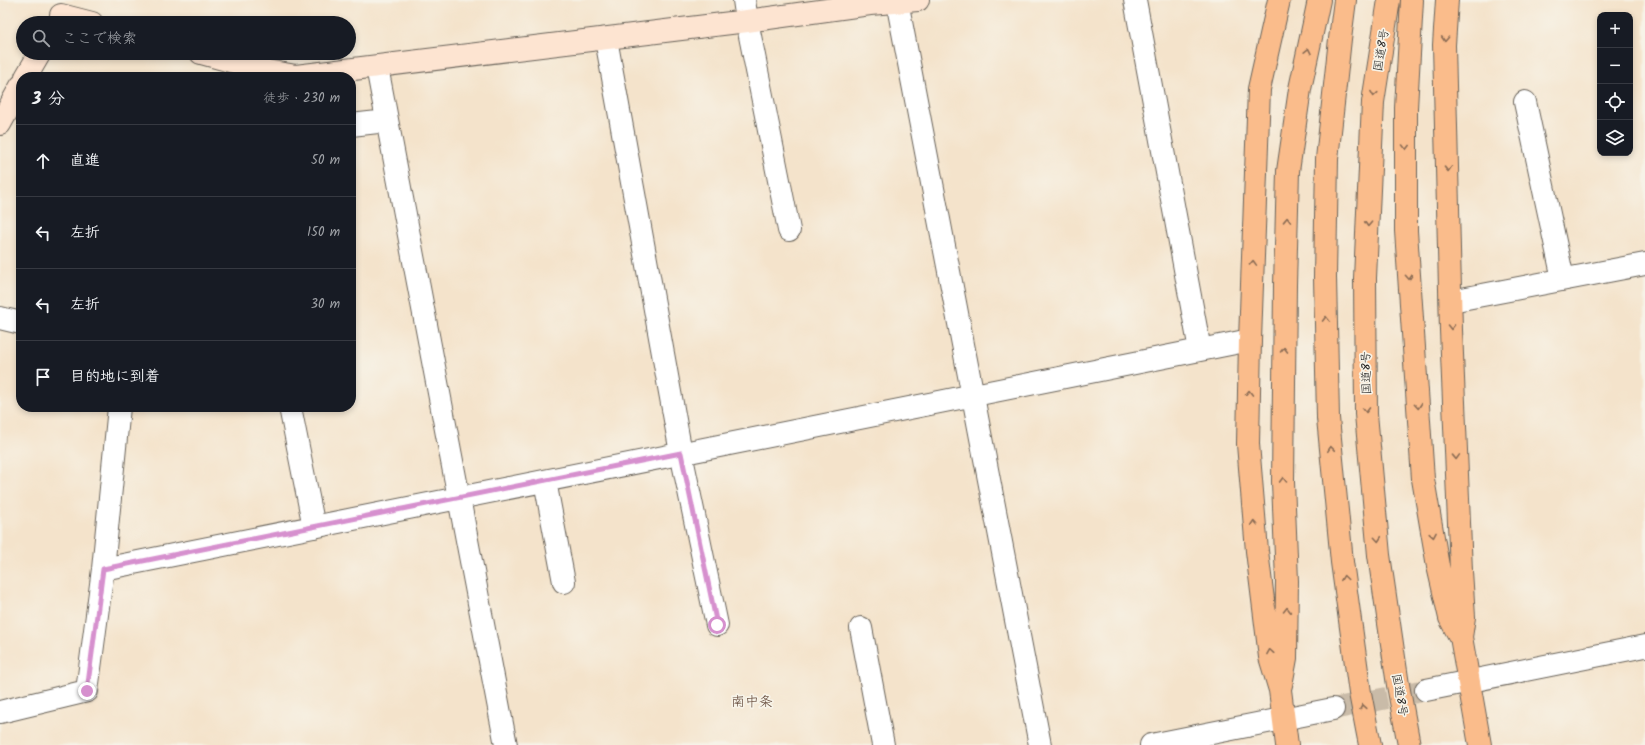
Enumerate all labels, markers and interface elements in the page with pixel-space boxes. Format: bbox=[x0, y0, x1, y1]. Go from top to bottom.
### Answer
map controls bbox=[1597, 12, 1633, 156]
button: + bbox=[1597, 12, 1633, 48]
search box bbox=[16, 16, 356, 60]
icon: search bbox=[30, 27, 52, 49]
text: ここで検索 bbox=[62, 27, 137, 51]
street label: 国道8号 bbox=[1369, 27, 1394, 73]
one-way arrow bbox=[1440, 36, 1449, 42]
one-way arrow bbox=[1304, 47, 1312, 54]
button: − bbox=[1597, 48, 1633, 84]
button: locate bbox=[1597, 84, 1633, 120]
text: 3 分 bbox=[32, 86, 65, 113]
text: 徒歩 · 230 m bbox=[263, 88, 340, 109]
one-way arrow bbox=[1370, 91, 1379, 97]
button: layers bbox=[1597, 120, 1633, 156]
one-way arrow bbox=[1402, 144, 1410, 150]
text: 直進 bbox=[70, 149, 100, 173]
icon: ahead bbox=[32, 150, 54, 172]
text: 50 m bbox=[311, 150, 340, 171]
one-way arrow bbox=[1443, 166, 1452, 172]
one-way arrow bbox=[1282, 217, 1291, 223]
text: 左折 bbox=[70, 221, 100, 245]
one-way arrow bbox=[1363, 221, 1372, 227]
icon: left bbox=[32, 222, 54, 244]
text: 150 m bbox=[307, 222, 340, 243]
one-way arrow bbox=[1249, 260, 1257, 266]
one-way arrow bbox=[1404, 274, 1413, 280]
text: 左折 bbox=[70, 293, 100, 317]
icon: left bbox=[32, 294, 54, 316]
text: 30 m bbox=[311, 294, 340, 315]
one-way arrow bbox=[1321, 316, 1330, 322]
one-way arrow bbox=[1447, 324, 1455, 330]
one-way arrow bbox=[1280, 347, 1288, 353]
street label: 国道8号 bbox=[1357, 351, 1376, 395]
text: 目的地に到着 bbox=[70, 365, 160, 389]
icon: arrive bbox=[32, 366, 54, 388]
one-way arrow bbox=[1245, 390, 1253, 396]
one-way arrow bbox=[1414, 403, 1423, 409]
one-way arrow bbox=[1362, 407, 1371, 413]
one-way arrow bbox=[1327, 446, 1336, 452]
one-way arrow bbox=[1452, 454, 1460, 460]
one-way arrow bbox=[1279, 477, 1287, 483]
one-way arrow bbox=[1250, 520, 1259, 526]
one-way arrow bbox=[1428, 532, 1437, 538]
one-way arrow bbox=[1373, 536, 1382, 542]
one-way arrow bbox=[1340, 575, 1349, 581]
one-way arrow bbox=[1283, 607, 1291, 613]
route start bbox=[708, 616, 726, 634]
one-way arrow bbox=[1266, 649, 1275, 655]
street label: 国道8号 bbox=[1386, 672, 1413, 718]
route end bbox=[78, 682, 96, 700]
district label: 南中条 bbox=[731, 691, 773, 713]
one-way arrow bbox=[1359, 704, 1368, 710]

